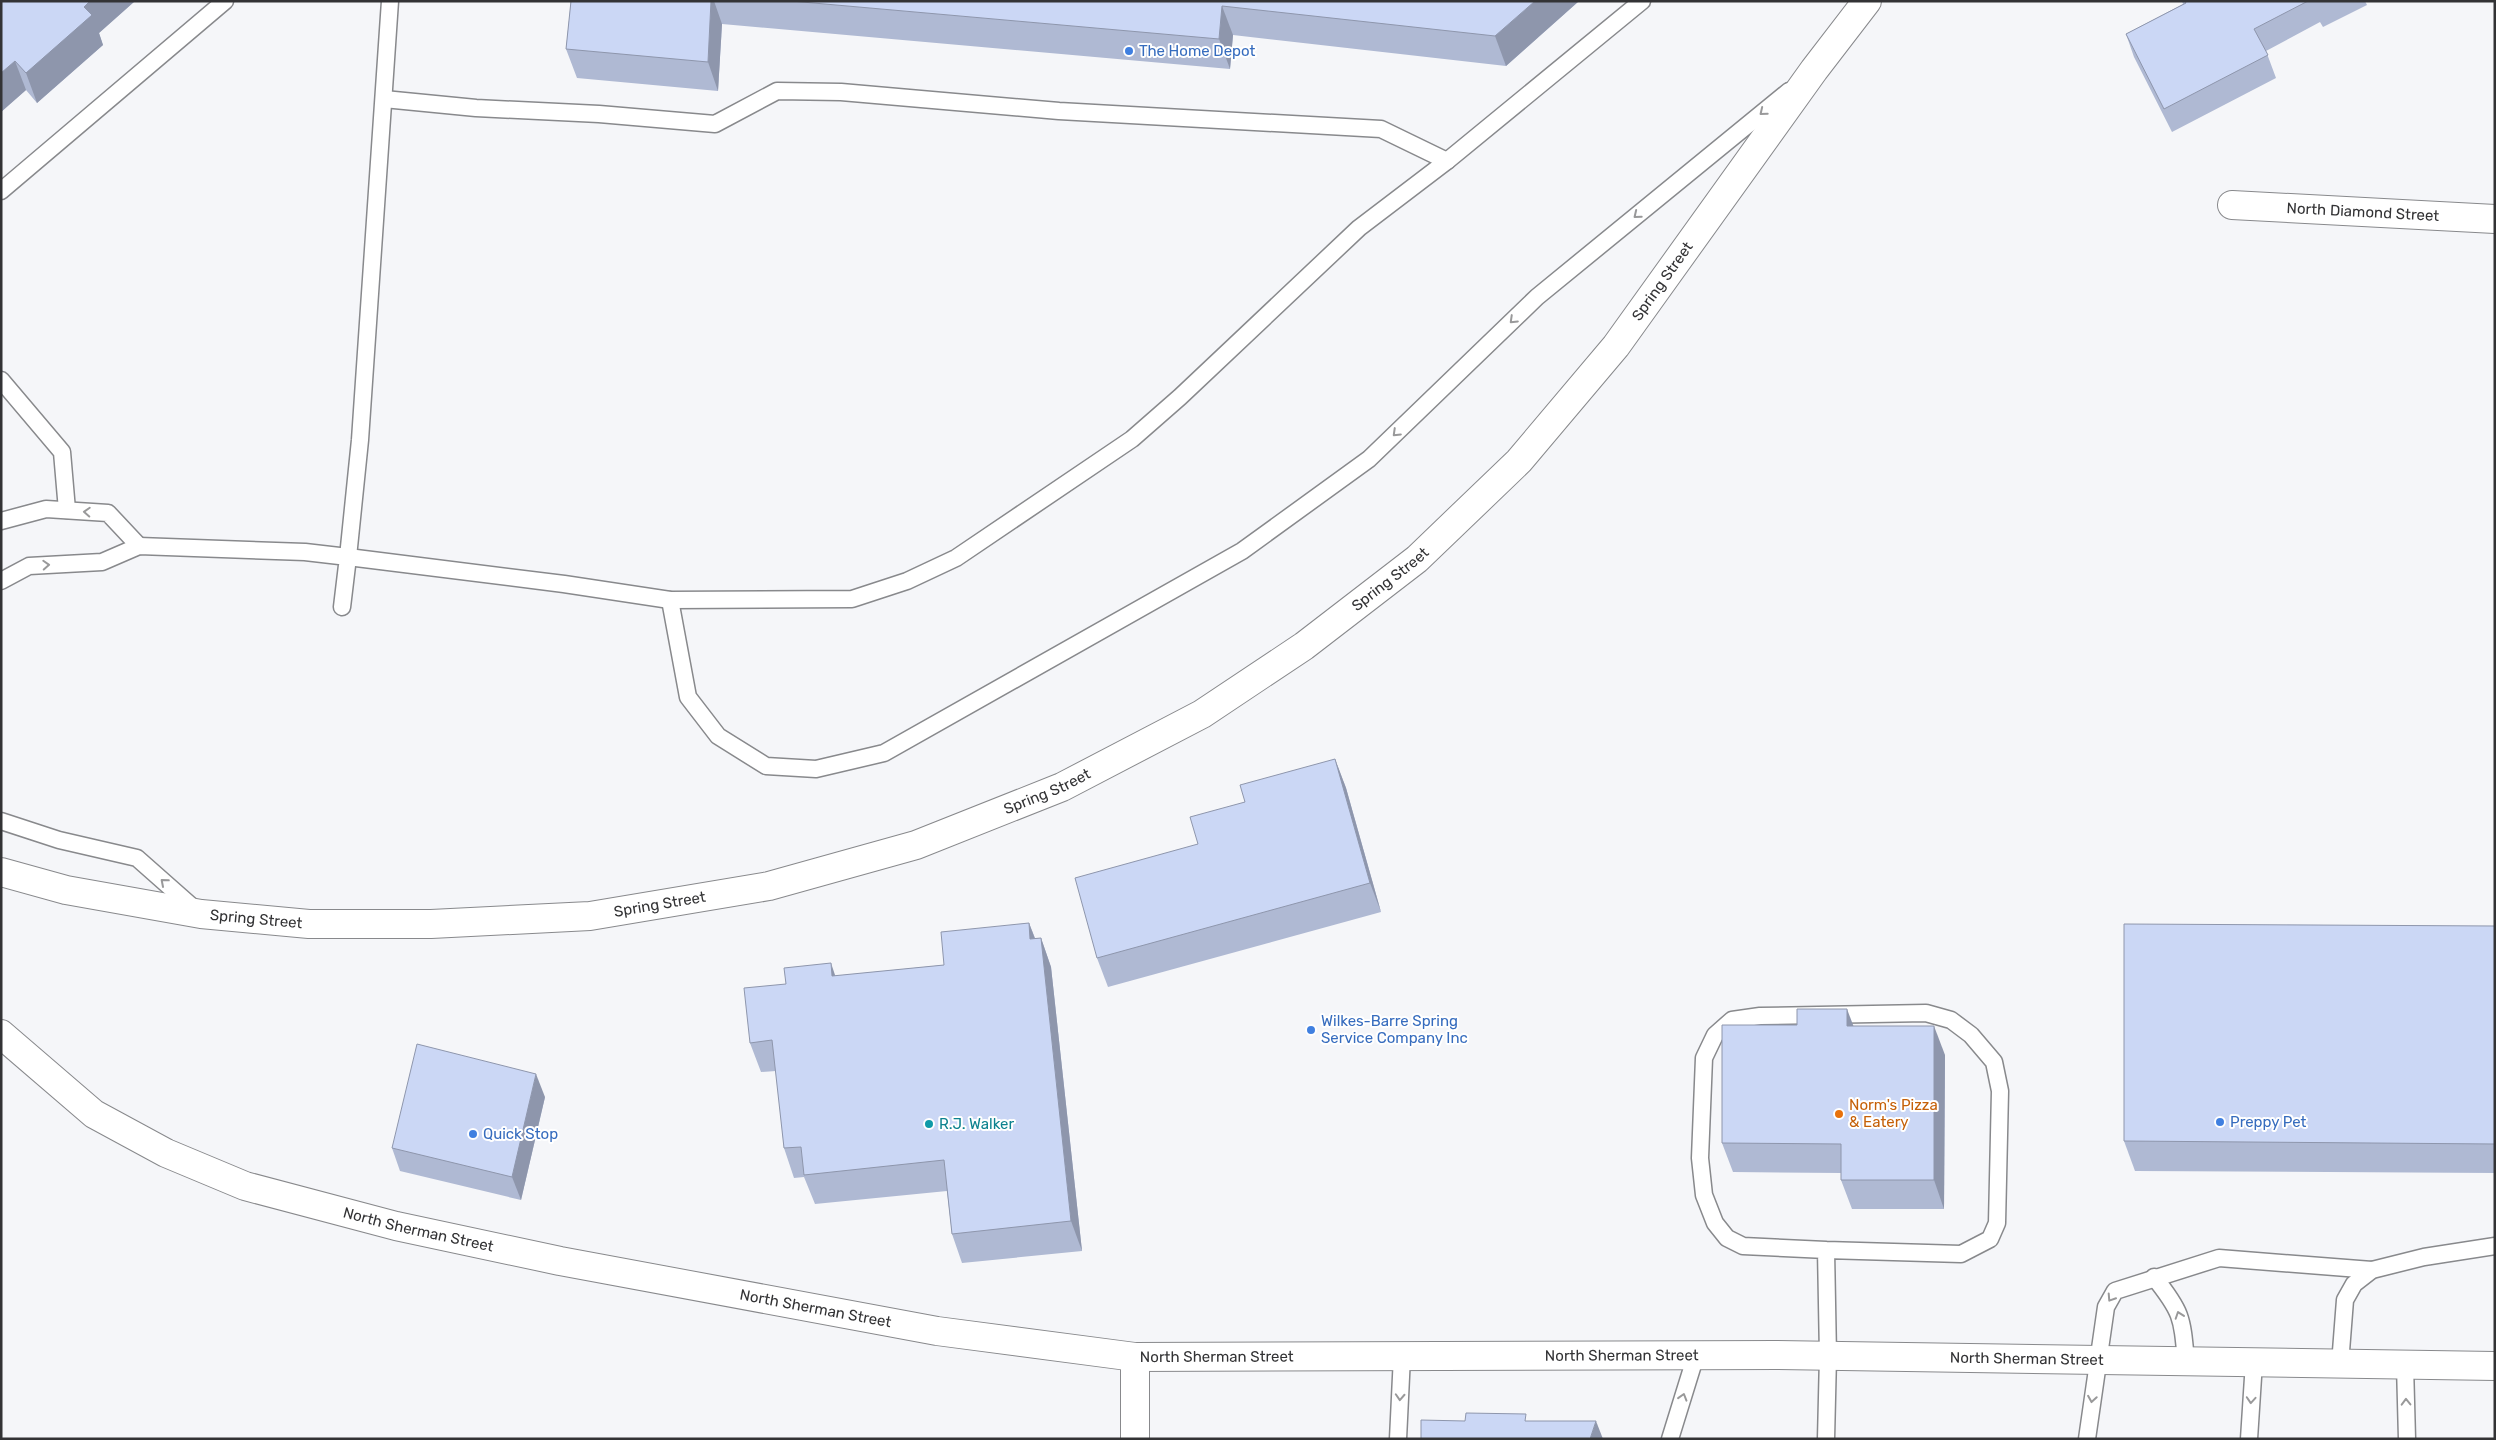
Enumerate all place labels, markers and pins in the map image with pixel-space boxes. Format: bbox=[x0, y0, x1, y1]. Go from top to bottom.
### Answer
place label: The Home Depot bbox=[1139, 42, 1256, 60]
marker: The Home Depot bbox=[1123, 45, 1135, 57]
place label: Wilkes-Barre Spring Service Company Inc bbox=[1321, 1012, 1468, 1047]
marker: Wilkes-Barre Spring Service Company Inc bbox=[1305, 1024, 1317, 1036]
place label: Norm's Pizza & Eatery bbox=[1849, 1096, 1938, 1131]
marker: Norm's Pizza & Eatery bbox=[1833, 1108, 1845, 1120]
place label: Preppy Pet bbox=[2230, 1113, 2307, 1131]
place label: R.J. Walker bbox=[939, 1115, 1014, 1133]
marker: Preppy Pet bbox=[2214, 1116, 2226, 1128]
marker: R.J. Walker bbox=[923, 1118, 935, 1130]
place label: Quick Stop bbox=[483, 1125, 558, 1143]
marker: Quick Stop bbox=[467, 1128, 479, 1140]

